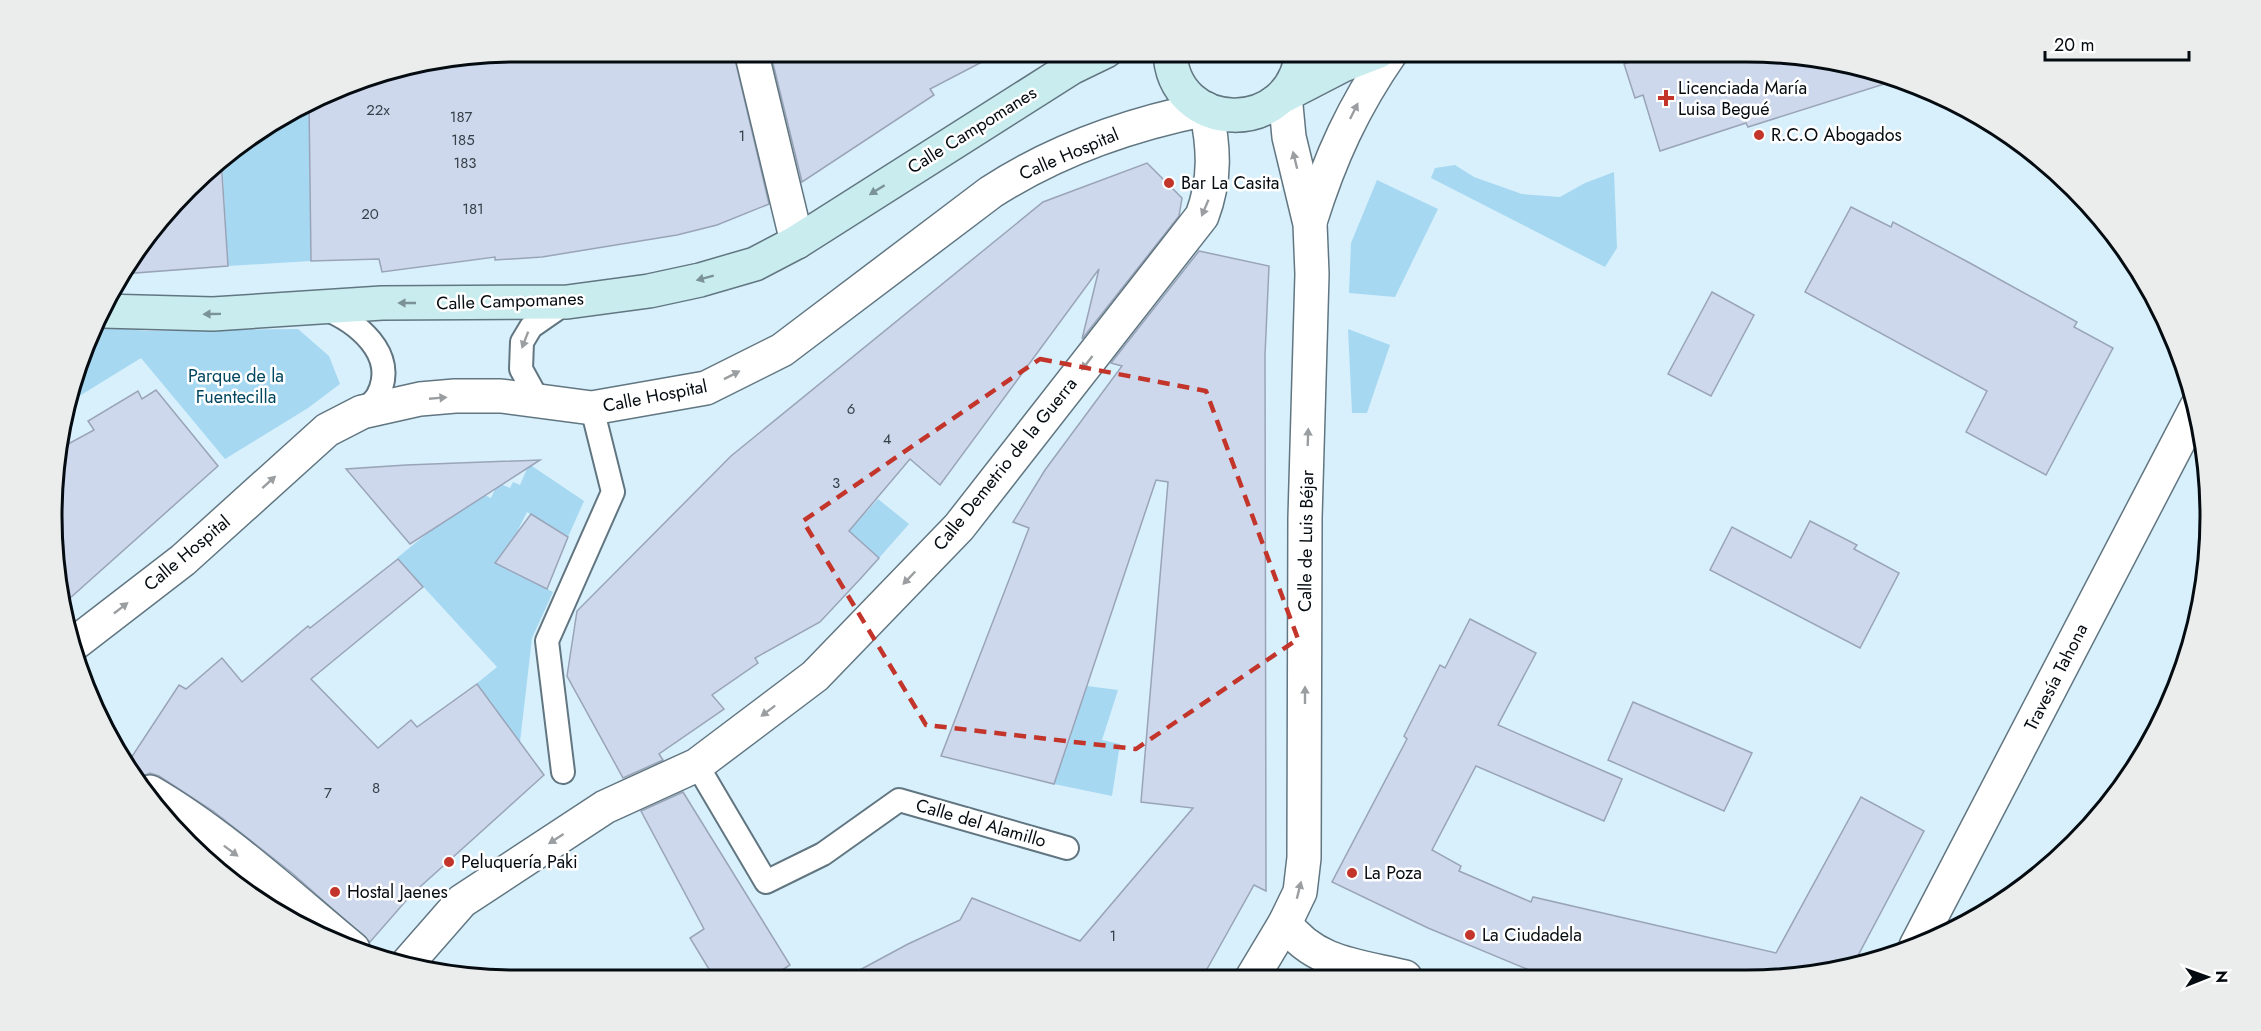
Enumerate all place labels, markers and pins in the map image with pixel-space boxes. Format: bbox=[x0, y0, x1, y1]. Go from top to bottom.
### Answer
place label: Licenciada María Luisa Begué bbox=[1678, 75, 1807, 122]
marker: Licenciada María Luisa Begué bbox=[1659, 91, 1673, 105]
place label: R.C.O Abogados bbox=[1771, 122, 1902, 148]
marker: R.C.O Abogados bbox=[1752, 128, 1766, 142]
place label: Bar La Casita bbox=[1181, 170, 1279, 196]
marker: Bar La Casita bbox=[1162, 176, 1176, 190]
place label: Peluquería Paki bbox=[461, 849, 578, 875]
marker: Peluquería Paki bbox=[442, 855, 456, 869]
place label: La Poza bbox=[1364, 860, 1422, 886]
marker: La Poza bbox=[1345, 866, 1359, 880]
place label: Hostal Jaenes bbox=[347, 879, 448, 905]
marker: Hostal Jaenes bbox=[328, 885, 342, 899]
place label: La Ciudadela bbox=[1482, 922, 1582, 948]
marker: La Ciudadela bbox=[1463, 928, 1477, 942]

